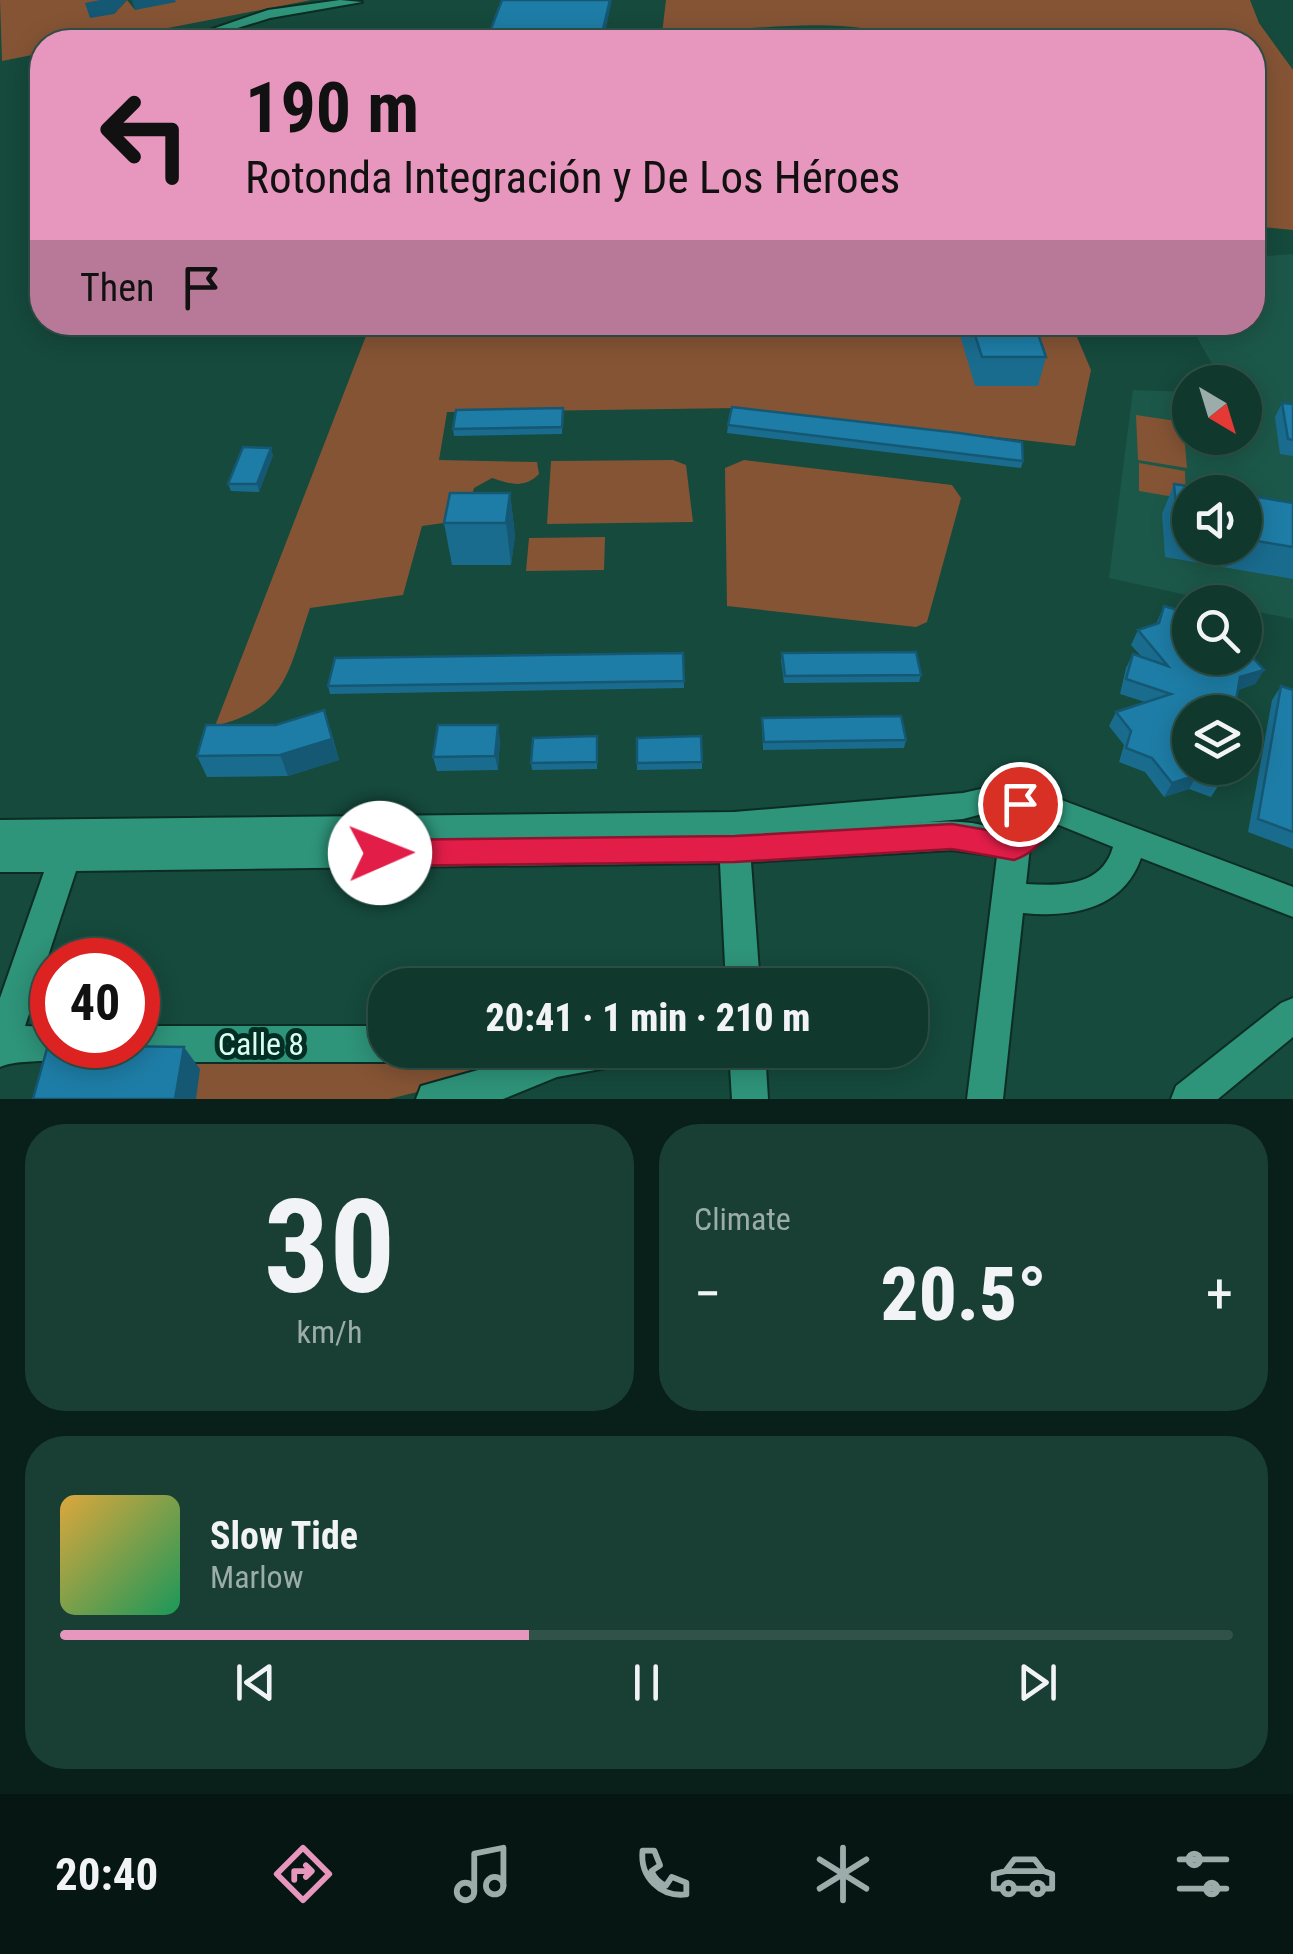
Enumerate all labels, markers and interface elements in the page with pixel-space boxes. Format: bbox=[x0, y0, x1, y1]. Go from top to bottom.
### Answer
text: 190 m bbox=[245, 67, 419, 149]
icon: left bbox=[80, 70, 210, 200]
text: Rotonda Integración y De Los Héroes bbox=[245, 151, 900, 204]
icon: arrive bbox=[174, 260, 229, 315]
text: Then bbox=[80, 266, 154, 310]
north arrow bbox=[1172, 365, 1262, 455]
map controls bbox=[1172, 365, 1262, 785]
button: sound bbox=[1172, 475, 1262, 565]
button: search bbox=[1172, 585, 1262, 675]
button: layers bbox=[1172, 695, 1262, 785]
pin bbox=[978, 762, 1063, 847]
icon: arrive bbox=[993, 777, 1048, 832]
position arrow bbox=[328, 801, 432, 905]
speed limit sign: 40 bbox=[30, 938, 160, 1068]
text: 20:41 · 1 min · 210 m bbox=[486, 996, 810, 1040]
street label: Calle 8 bbox=[218, 1025, 304, 1063]
text: 30 bbox=[264, 1171, 395, 1324]
text: Climate bbox=[694, 1200, 791, 1238]
text: 20.5° bbox=[881, 1250, 1047, 1338]
text: − bbox=[694, 1262, 722, 1326]
text: + bbox=[1206, 1262, 1233, 1326]
text: km/h bbox=[297, 1313, 362, 1351]
text: Slow Tide bbox=[210, 1514, 358, 1558]
text: Marlow bbox=[210, 1558, 303, 1596]
icon: previous bbox=[228, 1655, 283, 1710]
icon: pause bbox=[619, 1655, 674, 1710]
icon: next bbox=[1010, 1655, 1065, 1710]
icon: directions bbox=[268, 1839, 338, 1909]
icon: music bbox=[448, 1839, 518, 1909]
icon: phone bbox=[628, 1839, 698, 1909]
icon: climate bbox=[808, 1839, 878, 1909]
icon: car bbox=[988, 1839, 1058, 1909]
icon: filters bbox=[1168, 1839, 1238, 1909]
text: 20:40 bbox=[55, 1848, 158, 1901]

